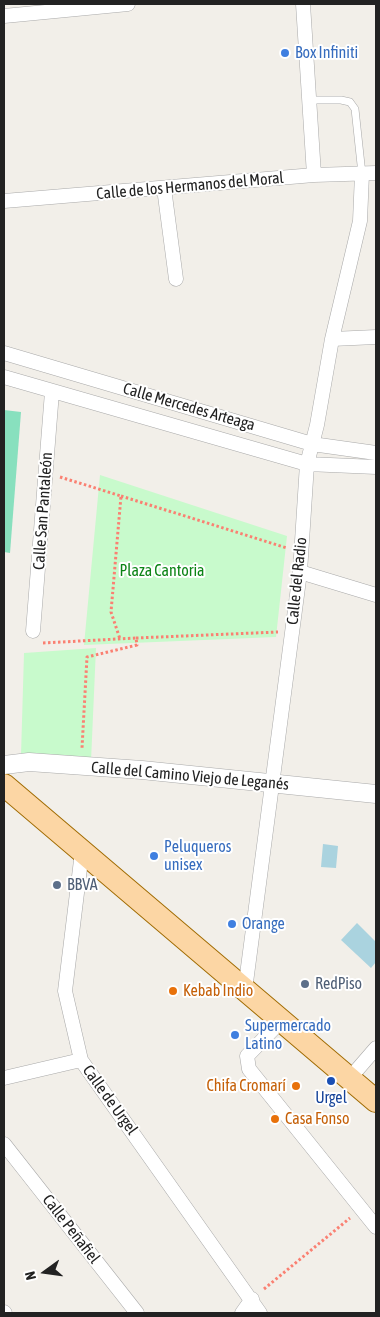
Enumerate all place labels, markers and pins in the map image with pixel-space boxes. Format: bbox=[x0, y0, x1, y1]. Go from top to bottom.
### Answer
place label: Box Infiniti bbox=[295, 43, 358, 63]
marker: Box Infiniti bbox=[279, 47, 291, 59]
place label: Peluqueros unisex bbox=[164, 837, 231, 875]
marker: Peluqueros unisex bbox=[148, 850, 160, 862]
place label: BBVA bbox=[67, 875, 98, 895]
marker: BBVA bbox=[51, 879, 63, 891]
place label: Orange bbox=[242, 914, 285, 934]
marker: Orange bbox=[226, 918, 238, 930]
place label: RedPiso bbox=[315, 974, 362, 994]
marker: RedPiso bbox=[299, 978, 311, 990]
place label: Kebab Indio bbox=[183, 981, 253, 1001]
marker: Kebab Indio bbox=[167, 985, 179, 997]
place label: Supermercado Latino bbox=[245, 1016, 331, 1054]
marker: Supermercado Latino bbox=[229, 1029, 241, 1041]
marker: Urgel bbox=[325, 1075, 337, 1087]
place label: Chifa Cromarí bbox=[207, 1076, 286, 1096]
marker: Chifa Cromarí bbox=[290, 1080, 302, 1092]
place label: Urgel bbox=[315, 1088, 347, 1108]
place label: Casa Fonso bbox=[285, 1109, 349, 1129]
marker: Casa Fonso bbox=[269, 1113, 281, 1125]

